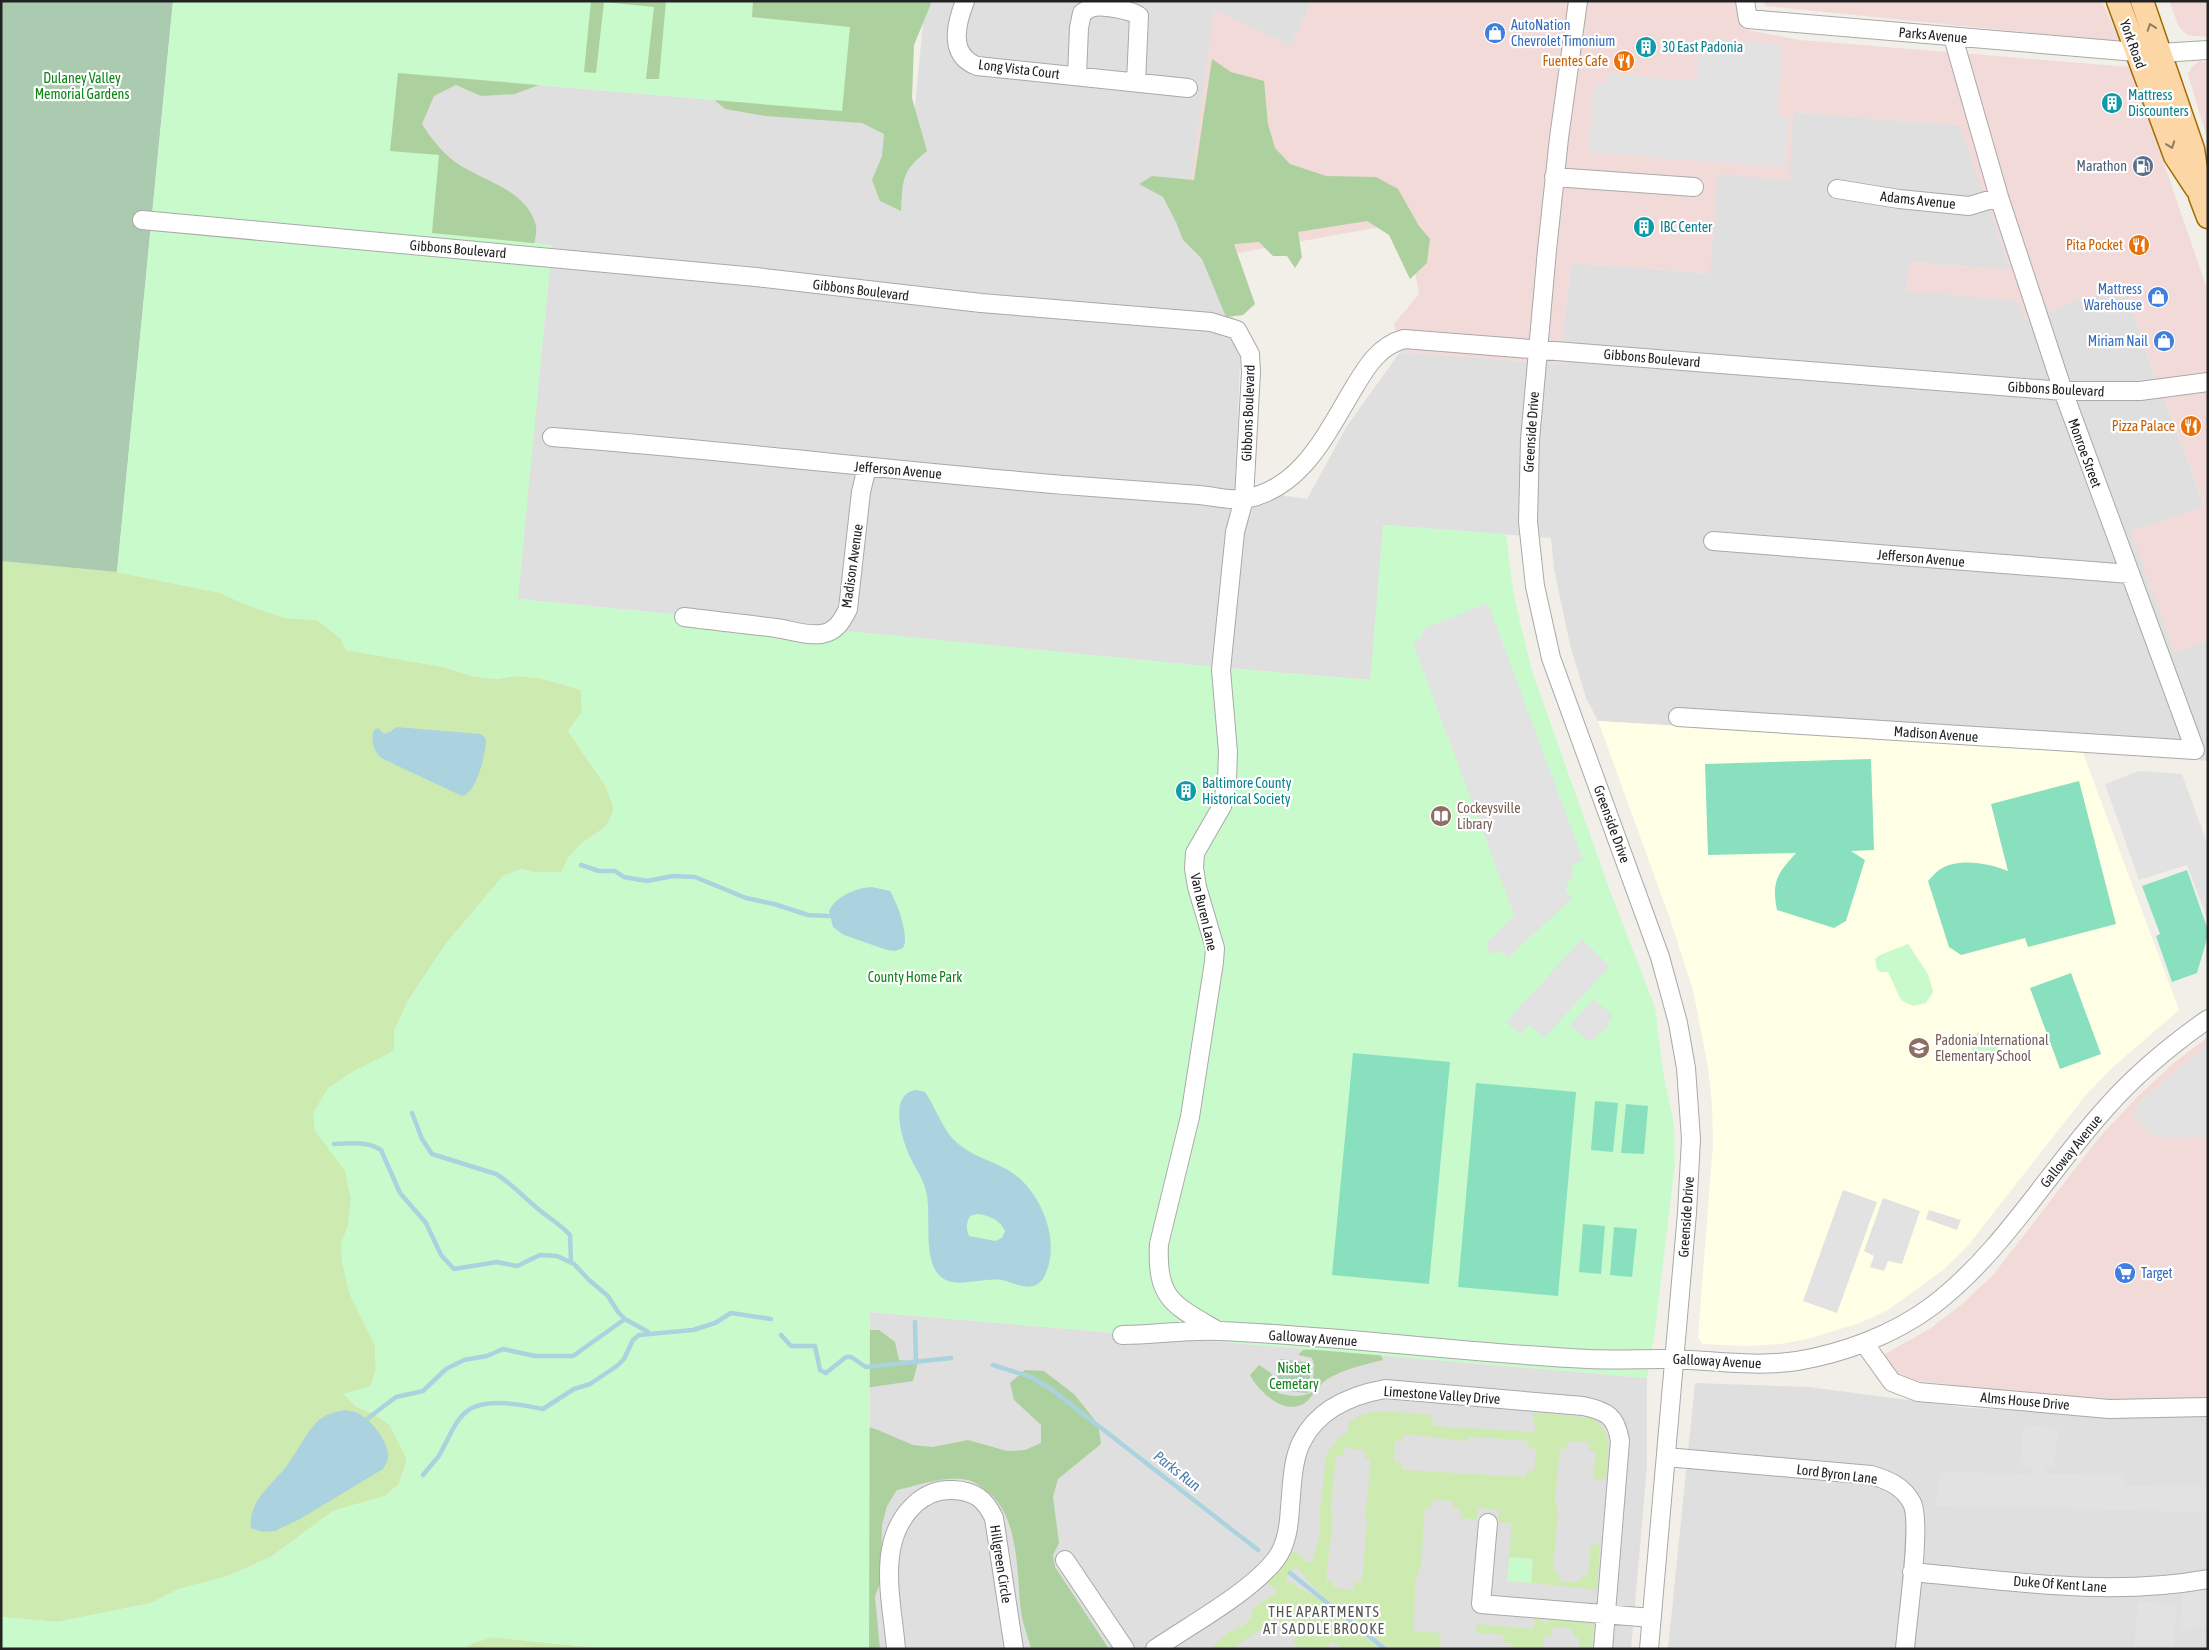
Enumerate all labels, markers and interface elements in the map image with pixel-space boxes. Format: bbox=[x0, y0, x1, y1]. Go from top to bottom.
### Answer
place label: AutoNation Chevrolet Timonium bbox=[1511, 17, 1615, 49]
street label: York Road bbox=[2117, 17, 2149, 71]
shop icon: AutoNation Chevrolet Timonium bbox=[1483, 21, 1507, 45]
one-way arrow bbox=[2147, 23, 2157, 32]
street label: Parks Avenue bbox=[1898, 24, 1968, 46]
building icon: 30 East Padonia bbox=[1634, 35, 1658, 59]
place label: 30 East Padonia bbox=[1662, 39, 1743, 55]
restaurant icon: Fuentes Cafe bbox=[1612, 49, 1636, 73]
place label: Fuentes Cafe bbox=[1542, 53, 1608, 69]
street label: Long Vista Court bbox=[977, 56, 1061, 82]
park label: Dulaney Valley Memorial Gardens bbox=[35, 70, 129, 102]
place label: Mattress Discounters bbox=[2128, 87, 2189, 119]
building icon: Mattress Discounters bbox=[2100, 91, 2124, 115]
one-way arrow bbox=[2165, 141, 2175, 149]
fuel station icon: Marathon bbox=[2131, 154, 2155, 178]
place label: Marathon bbox=[2077, 158, 2127, 174]
street label: Adams Avenue bbox=[1880, 188, 1956, 212]
building icon: IBC Center bbox=[1632, 215, 1656, 239]
place label: IBC Center bbox=[1660, 219, 1713, 235]
restaurant icon: Pita Pocket bbox=[2127, 233, 2151, 257]
street label: Gibbons Boulevard bbox=[409, 237, 507, 261]
place label: Pita Pocket bbox=[2066, 237, 2123, 253]
street label: Gibbons Boulevard bbox=[812, 276, 910, 304]
place label: Mattress Warehouse bbox=[2084, 281, 2142, 313]
shop icon: Mattress Warehouse bbox=[2146, 285, 2170, 309]
shop icon: Miriam Nail bbox=[2152, 329, 2176, 353]
place label: Miriam Nail bbox=[2088, 333, 2148, 349]
street label: Gibbons Boulevard bbox=[1603, 346, 1701, 370]
street label: Gibbons Boulevard bbox=[1238, 364, 1258, 462]
street label: Gibbons Boulevard bbox=[2007, 378, 2105, 400]
street label: Greenside Drive bbox=[1520, 391, 1542, 473]
restaurant icon: Pizza Palace bbox=[2179, 414, 2203, 438]
street label: Monroe Street bbox=[2065, 416, 2105, 490]
place label: Pizza Palace bbox=[2112, 418, 2175, 434]
street label: Jefferson Avenue bbox=[854, 458, 942, 482]
street label: Madison Avenue bbox=[838, 523, 866, 609]
street label: Jefferson Avenue bbox=[1877, 546, 1965, 570]
street label: Madison Avenue bbox=[1893, 723, 1979, 745]
place label: Baltimore County Historical Society bbox=[1202, 775, 1292, 807]
building icon: Baltimore County Historical Society bbox=[1174, 779, 1198, 803]
street label: Greenside Drive bbox=[1591, 783, 1633, 865]
place label: Cockeysville Library bbox=[1457, 800, 1521, 832]
library icon: Cockeysville Library bbox=[1429, 804, 1453, 828]
street label: Van Buren Lane bbox=[1187, 872, 1221, 952]
park label: County Home Park bbox=[868, 969, 962, 985]
place label: Padonia International Elementary School bbox=[1935, 1032, 2049, 1064]
school or university icon: Padonia International Elementary School bbox=[1907, 1036, 1931, 1060]
street label: Galloway Avenue bbox=[2037, 1111, 2105, 1191]
street label: Greenside Drive bbox=[1675, 1176, 1697, 1258]
supermarket icon: Target bbox=[2113, 1261, 2137, 1285]
place label: Target bbox=[2141, 1265, 2173, 1281]
street label: Galloway Avenue bbox=[1268, 1327, 1358, 1349]
street label: Galloway Avenue bbox=[1672, 1351, 1762, 1371]
park label: Nisbet Cemetary bbox=[1269, 1360, 1319, 1392]
street label: Limestone Valley Drive bbox=[1383, 1383, 1501, 1407]
street label: Alms House Drive bbox=[1980, 1389, 2070, 1413]
water label: Parks Run bbox=[1151, 1447, 1204, 1494]
street label: Lord Byron Lane bbox=[1796, 1461, 1878, 1487]
street label: Hillgreen Circle bbox=[987, 1524, 1015, 1604]
street label: Duke Of Kent Lane bbox=[2013, 1573, 2107, 1595]
district label: THE APARTMENTS AT SADDLE BROOKE bbox=[1263, 1603, 1385, 1637]

